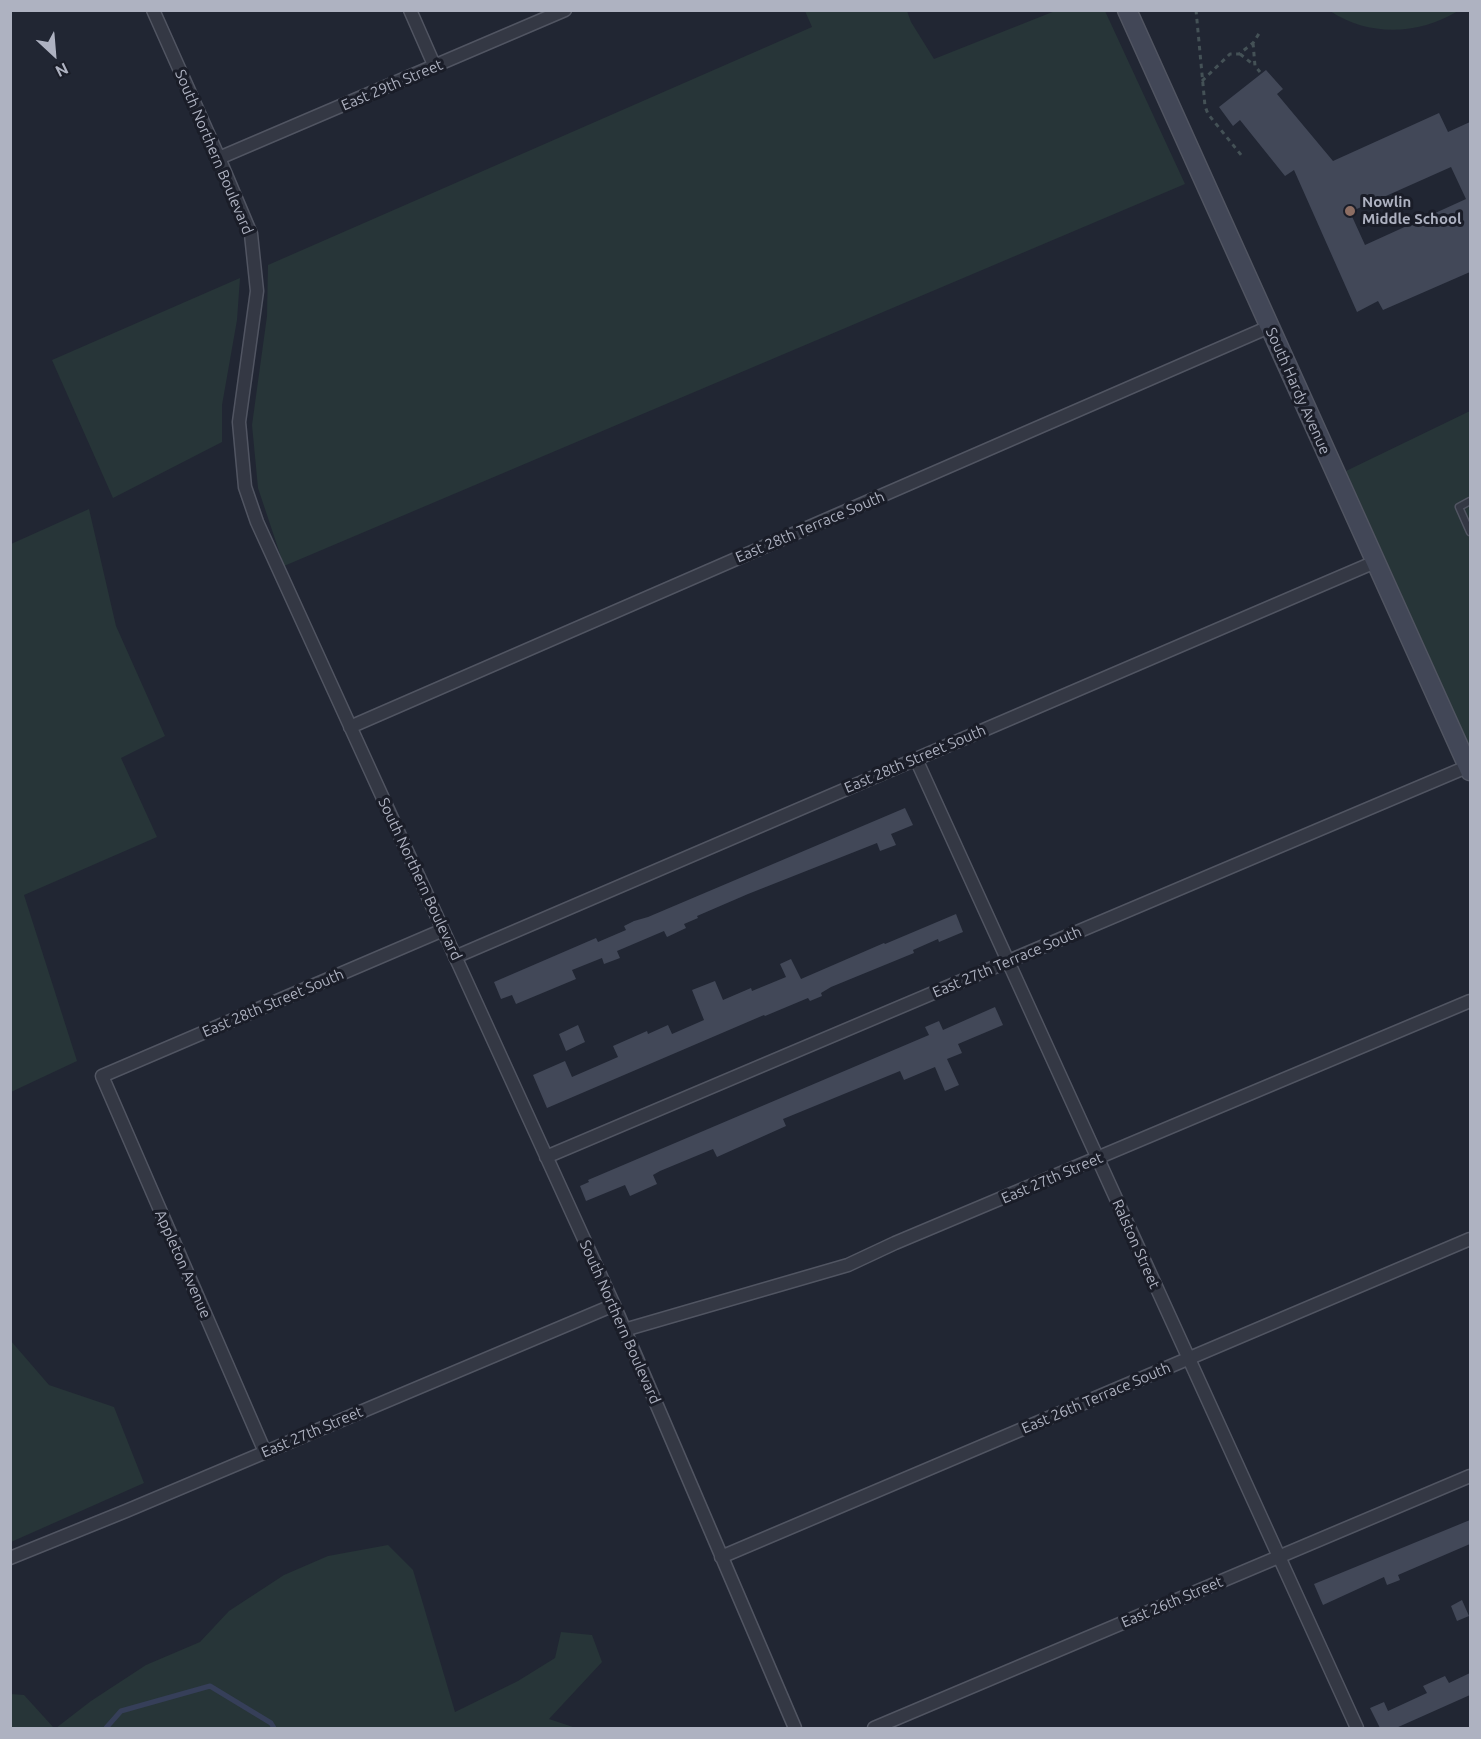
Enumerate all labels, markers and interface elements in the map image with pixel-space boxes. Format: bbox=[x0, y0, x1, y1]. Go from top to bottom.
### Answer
north arrow bbox=[24, 24, 84, 84]
street label: East 29th Street bbox=[338, 55, 446, 115]
text: N bbox=[53, 59, 71, 81]
street label: South Northern Boulevard bbox=[171, 67, 257, 237]
place label: Nowlin Middle School bbox=[1362, 193, 1461, 228]
marker: Nowlin Middle School bbox=[1343, 204, 1357, 218]
street label: South Hardy Avenue bbox=[1262, 325, 1334, 457]
street label: East 28th Terrace South bbox=[733, 487, 887, 567]
street label: East 28th Street South bbox=[842, 721, 988, 797]
street label: South Northern Boulevard bbox=[374, 795, 466, 963]
street label: East 27th Terrace South bbox=[930, 922, 1084, 1002]
street label: East 28th Street South bbox=[200, 965, 346, 1041]
street label: East 27th Street bbox=[998, 1148, 1106, 1208]
street label: Ralston Street bbox=[1108, 1196, 1164, 1292]
street label: Appleton Avenue bbox=[151, 1207, 215, 1321]
street label: South Northern Boulevard bbox=[576, 1237, 664, 1407]
street label: East 26th Terrace South bbox=[1019, 1358, 1173, 1438]
street label: East 27th Street bbox=[258, 1402, 366, 1462]
street label: East 26th Street bbox=[1118, 1572, 1226, 1632]

